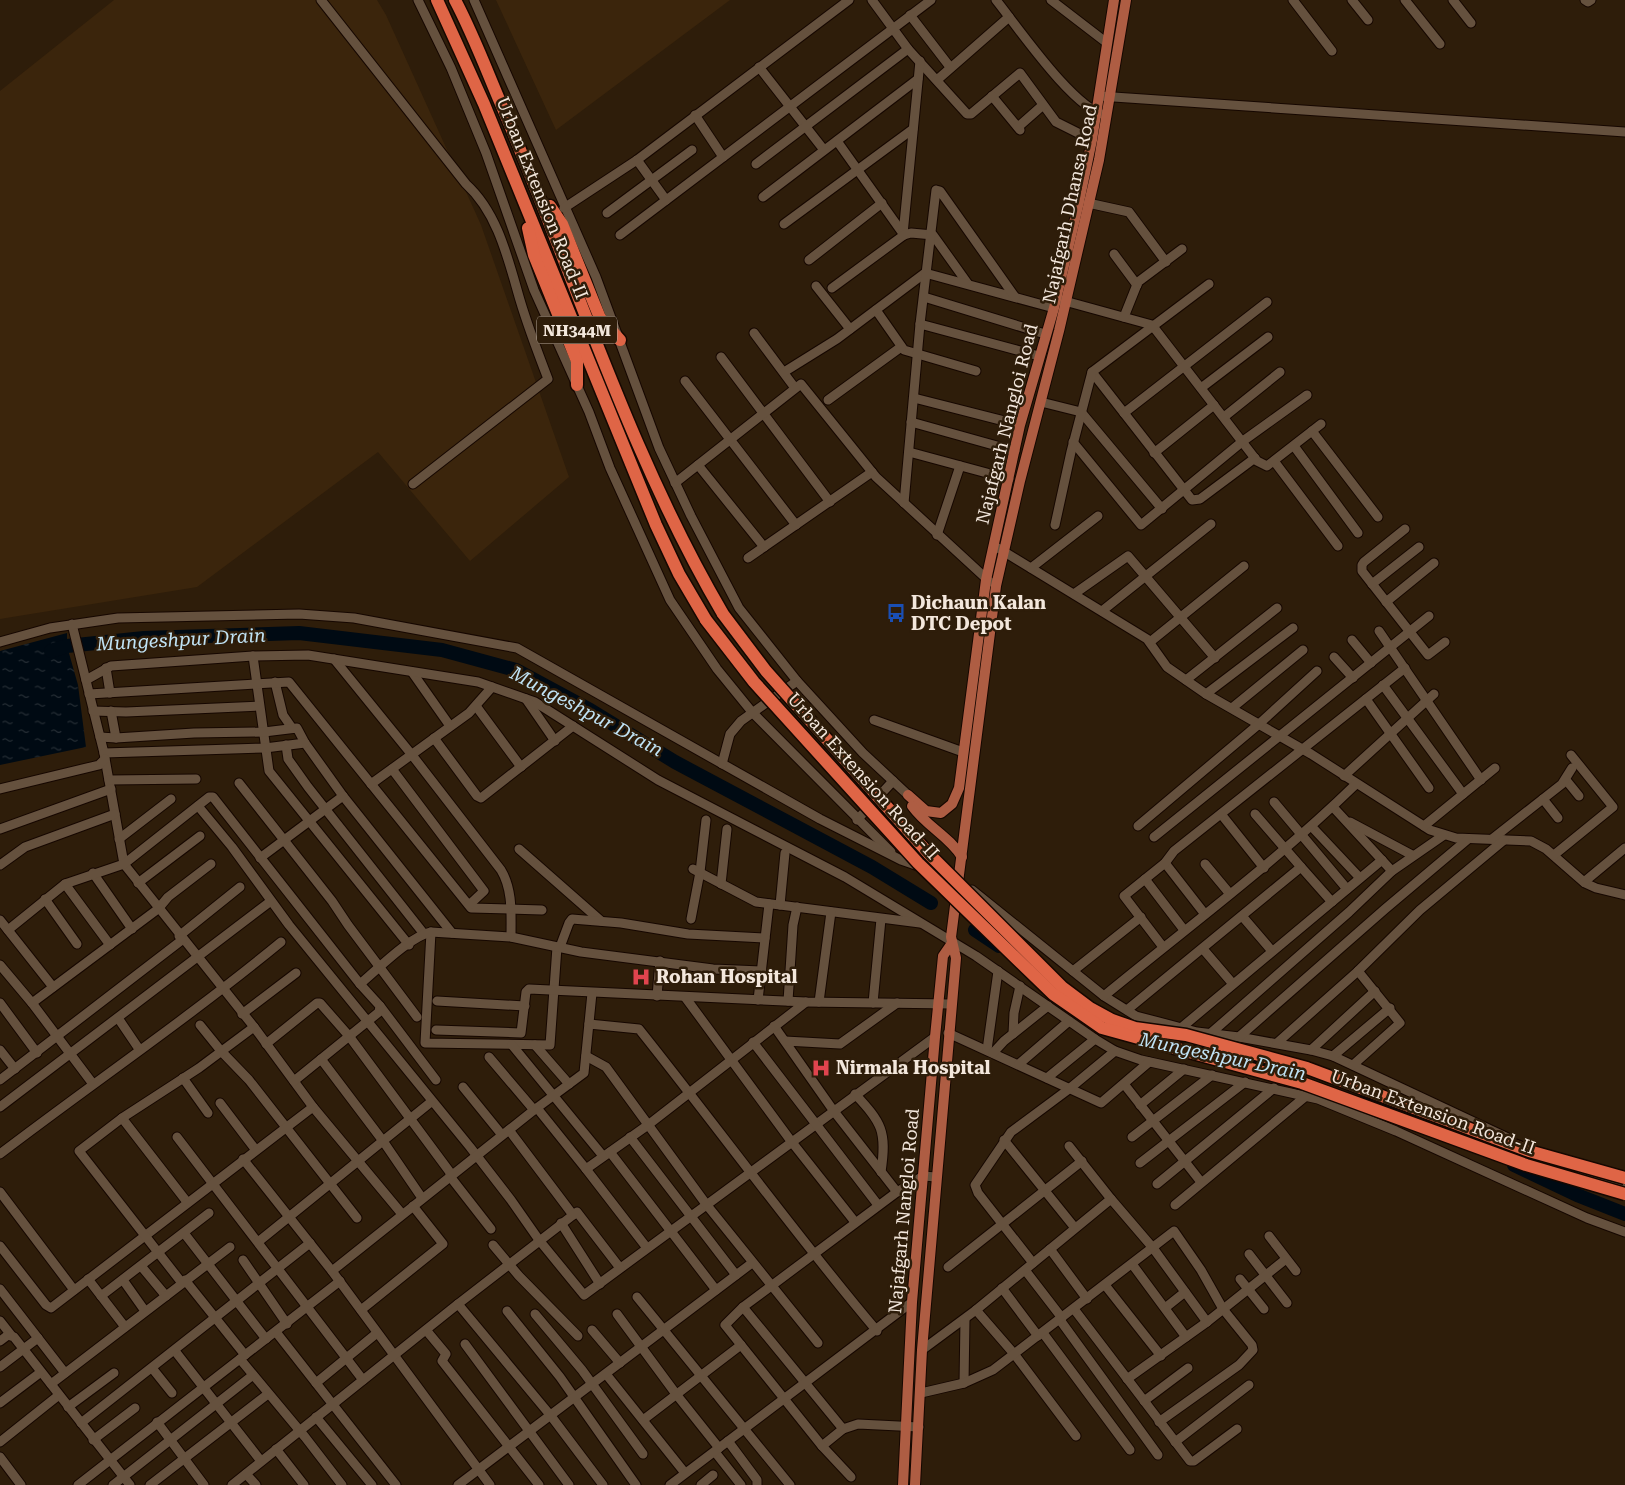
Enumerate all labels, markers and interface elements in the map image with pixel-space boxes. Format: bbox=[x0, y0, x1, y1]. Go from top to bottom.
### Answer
street label: Urban Extension Road-II bbox=[492, 94, 593, 302]
street label: Najafgarh Dhansa Road bbox=[1038, 102, 1101, 305]
road number: NH344M bbox=[537, 316, 617, 344]
street label: Najafgarh Nangloi Road bbox=[971, 321, 1042, 526]
place label: Dichaun Kalan DTC Depot bbox=[911, 592, 1046, 634]
bus stop icon: Dichaun Kalan DTC Depot bbox=[885, 602, 907, 624]
water label: Mungeshpur Drain bbox=[95, 624, 267, 655]
water label: Mungeshpur Drain bbox=[506, 661, 667, 762]
street label: Urban Extension Road-II bbox=[783, 688, 944, 863]
hospital icon: Rohan Hospital bbox=[630, 966, 652, 988]
place label: Rohan Hospital bbox=[656, 966, 797, 987]
water label: Mungeshpur Drain bbox=[1137, 1027, 1308, 1085]
hospital icon: Nirmala Hospital bbox=[810, 1057, 832, 1079]
place label: Nirmala Hospital bbox=[836, 1057, 990, 1078]
street label: Urban Extension Road-II bbox=[1328, 1065, 1538, 1158]
street label: Najafgarh Nangloi Road bbox=[884, 1107, 923, 1314]

